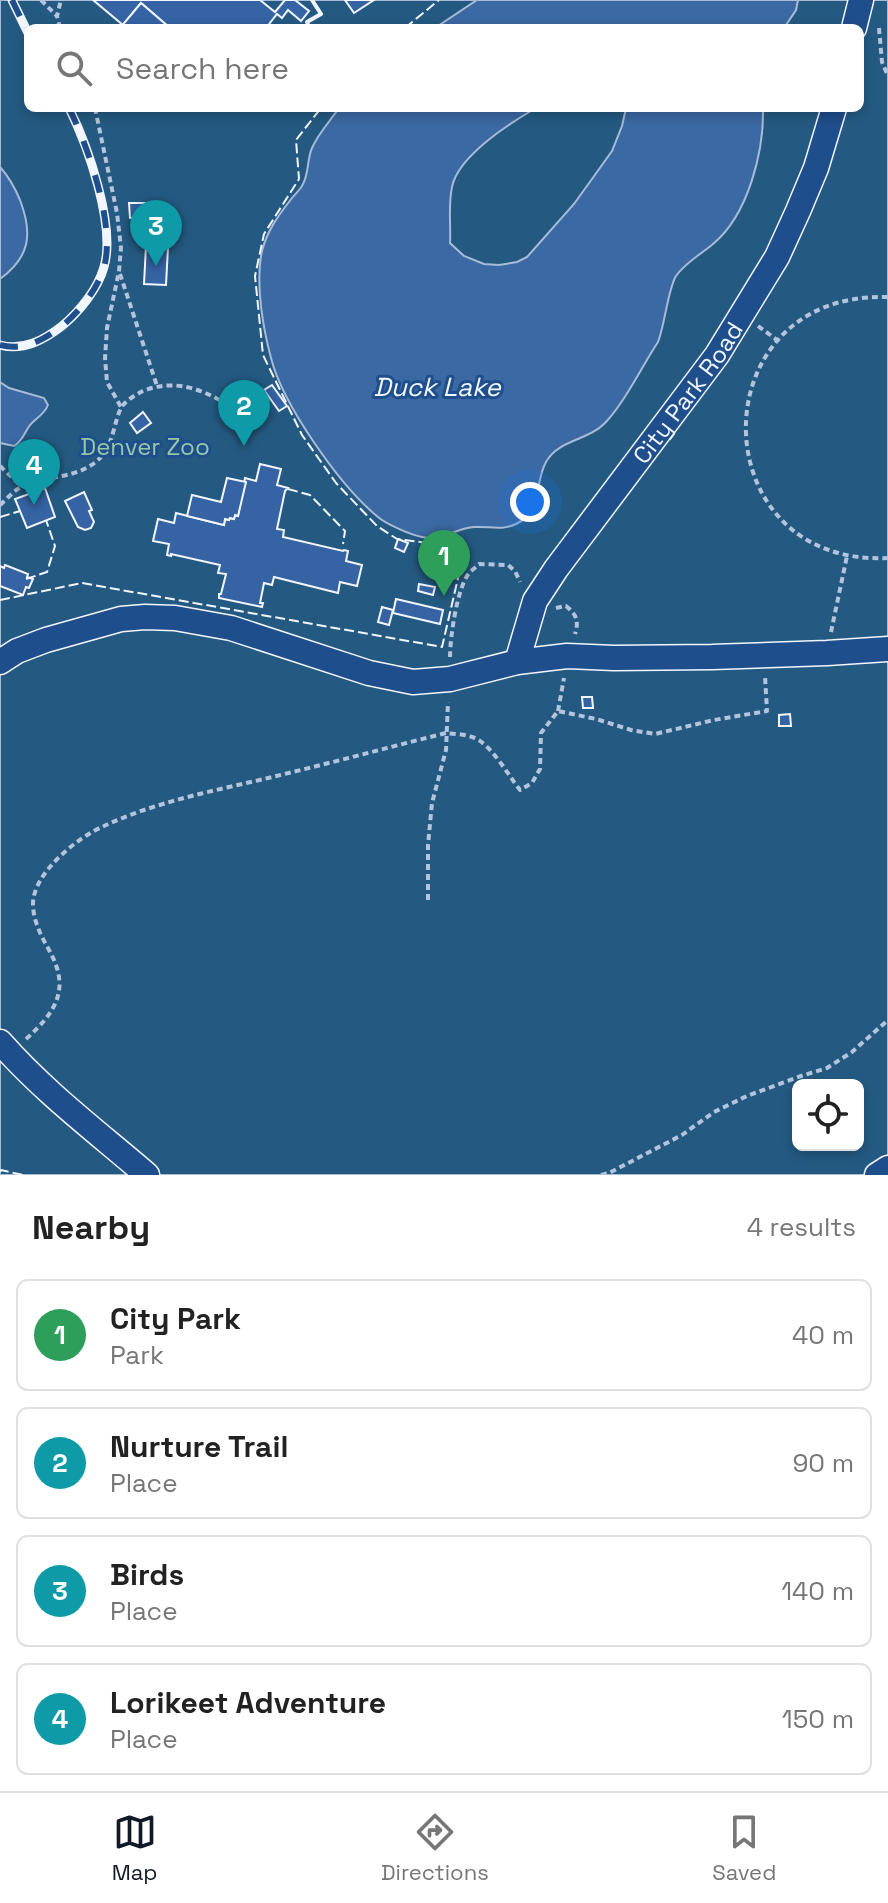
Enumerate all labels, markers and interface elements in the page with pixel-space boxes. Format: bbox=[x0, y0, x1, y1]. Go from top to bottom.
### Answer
search box bbox=[24, 24, 864, 112]
icon: search bbox=[52, 46, 96, 90]
text: Search here bbox=[116, 49, 289, 88]
pin: 3 bbox=[130, 200, 182, 266]
street label: City Park Road bbox=[625, 316, 749, 470]
water label: Duck Lake bbox=[373, 370, 502, 404]
pin: 2 bbox=[218, 380, 270, 446]
park label: Denver Zoo bbox=[80, 431, 210, 462]
pin: 4 bbox=[8, 439, 60, 505]
your location bbox=[510, 482, 550, 522]
pin: 1 bbox=[418, 530, 470, 596]
map controls bbox=[792, 1079, 864, 1151]
button: locate bbox=[792, 1079, 864, 1151]
text: Nearby bbox=[32, 1206, 150, 1249]
text: 4 results bbox=[747, 1210, 856, 1244]
text: City Park bbox=[110, 1299, 241, 1338]
text: 1 bbox=[54, 1318, 66, 1352]
text: 40 m bbox=[792, 1318, 854, 1352]
text: Park bbox=[110, 1338, 164, 1372]
text: Nurture Trail bbox=[110, 1427, 288, 1466]
text: 2 bbox=[52, 1446, 68, 1480]
text: 90 m bbox=[792, 1446, 854, 1480]
text: Place bbox=[110, 1466, 178, 1500]
text: Birds bbox=[110, 1555, 184, 1594]
text: 3 bbox=[52, 1574, 68, 1608]
text: 140 m bbox=[781, 1574, 854, 1608]
text: Place bbox=[110, 1594, 178, 1628]
text: Lorikeet Adventure bbox=[110, 1683, 386, 1722]
text: 4 bbox=[52, 1702, 68, 1736]
text: 150 m bbox=[782, 1702, 854, 1736]
text: Place bbox=[110, 1722, 178, 1756]
tab: Map bbox=[112, 1810, 158, 1886]
tab: Directions bbox=[381, 1810, 489, 1886]
tab: Saved bbox=[712, 1810, 776, 1886]

